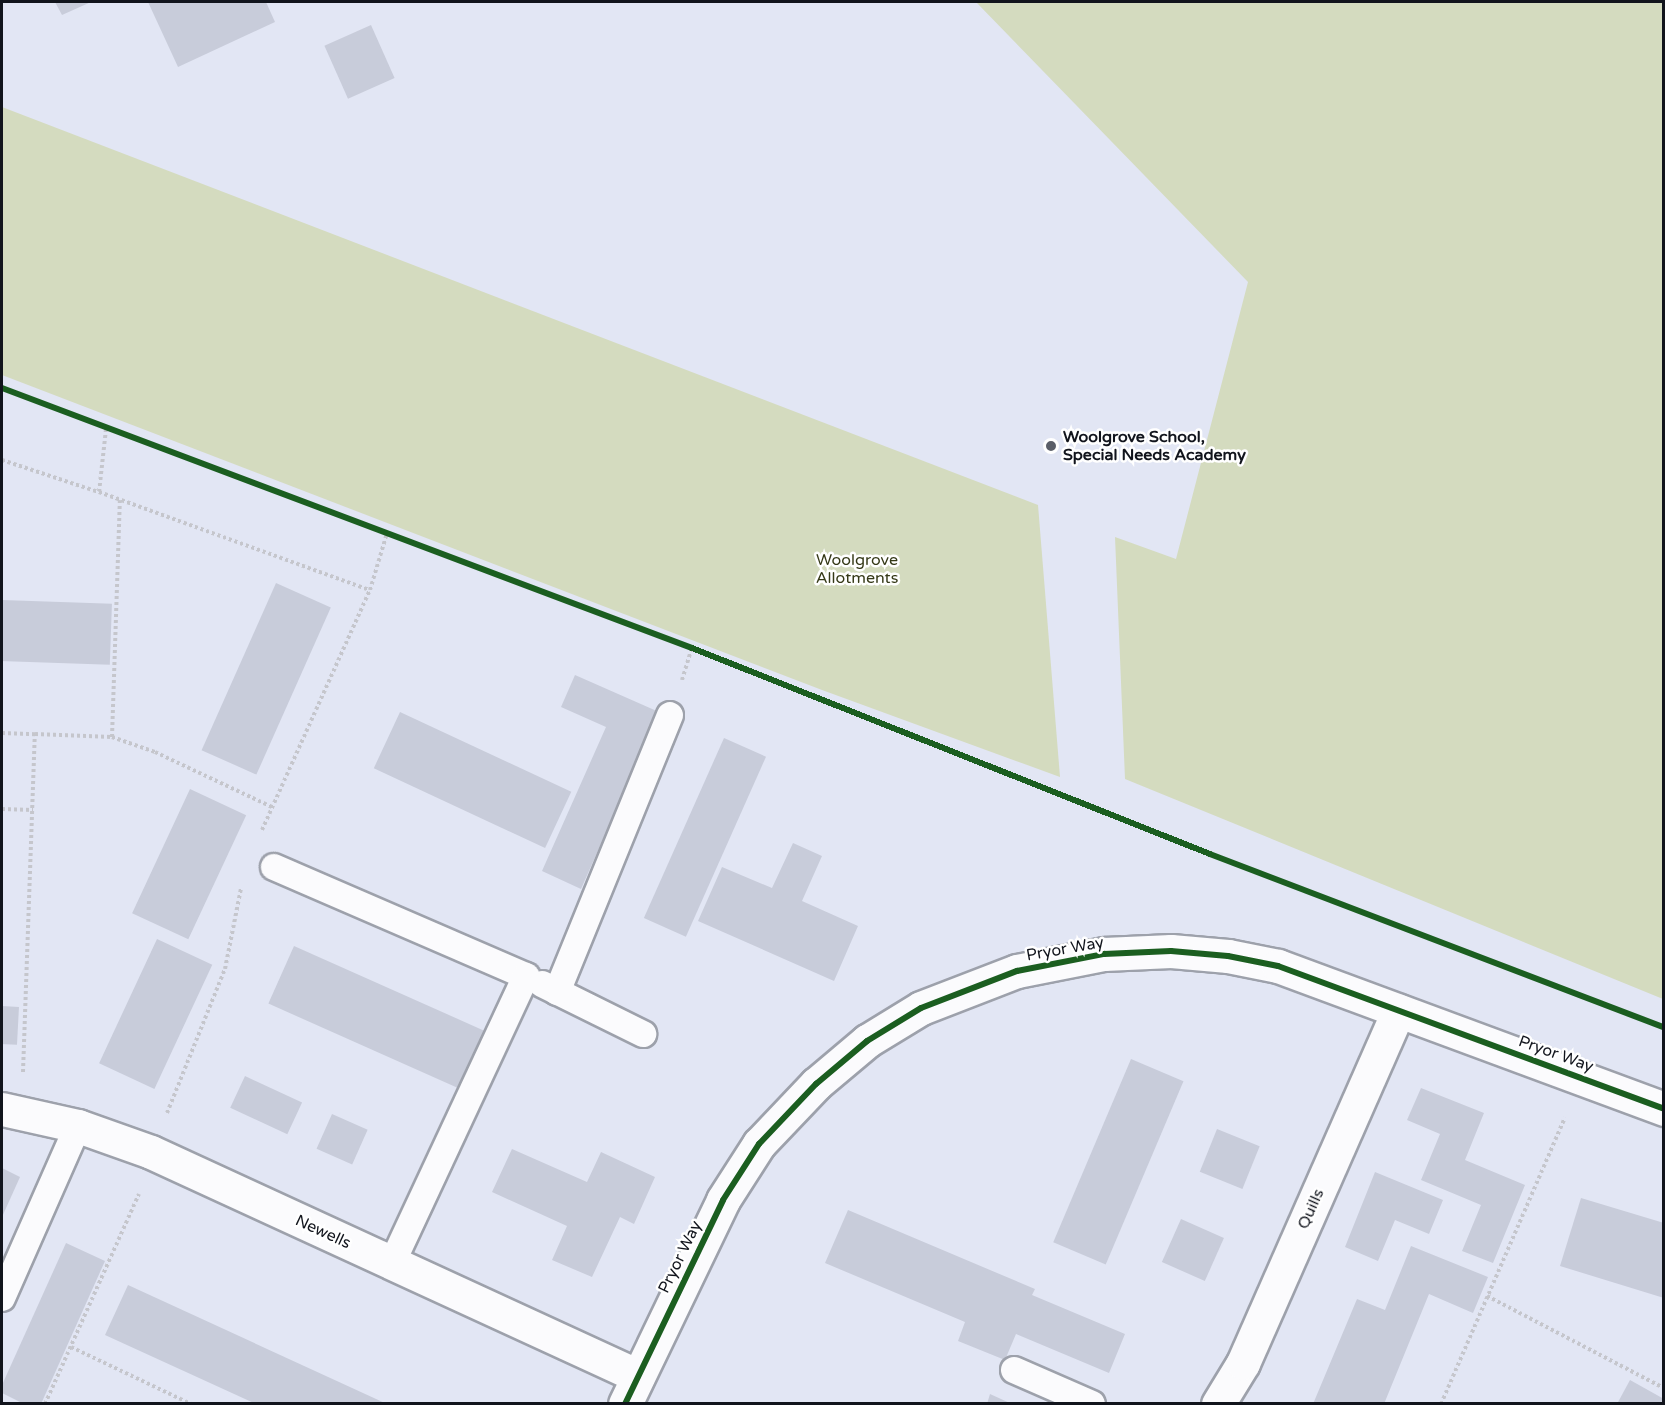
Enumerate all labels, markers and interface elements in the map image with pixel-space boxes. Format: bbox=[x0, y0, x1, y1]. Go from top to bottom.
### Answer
place label: Woolgrove School, Special Needs Academy bbox=[1063, 427, 1246, 465]
marker: Woolgrove School, Special Needs Academy bbox=[1044, 439, 1058, 453]
park label: Woolgrove Allotments bbox=[816, 550, 898, 588]
street label: Pryor Way bbox=[1025, 933, 1105, 965]
street label: Pryor Way bbox=[1516, 1032, 1596, 1076]
street label: Quills bbox=[1294, 1186, 1328, 1232]
street label: Newells bbox=[292, 1211, 354, 1253]
street label: Pryor Way bbox=[654, 1218, 706, 1296]

